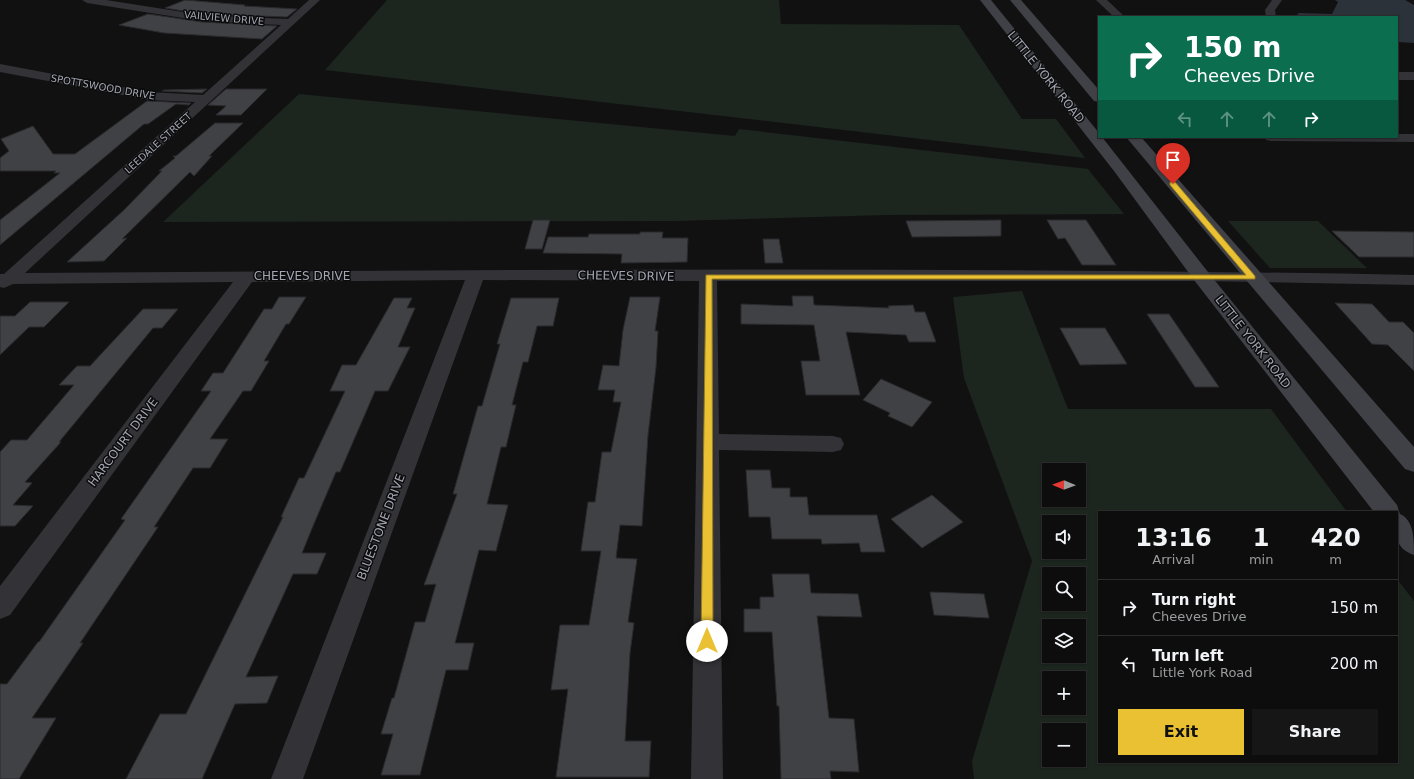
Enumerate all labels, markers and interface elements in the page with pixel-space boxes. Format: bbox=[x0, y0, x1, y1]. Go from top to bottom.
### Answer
street label: VAILVIEW DRIVE bbox=[183, 9, 265, 27]
street label: LITTLE YORK ROAD bbox=[1005, 28, 1087, 126]
text: 150 m bbox=[1184, 31, 1281, 64]
icon: right bbox=[1118, 32, 1170, 84]
text: Cheeves Drive bbox=[1184, 65, 1315, 86]
street label: SPOTTSWOOD DRIVE bbox=[50, 72, 156, 102]
icon: left bbox=[1174, 108, 1196, 130]
icon: ahead bbox=[1216, 108, 1238, 130]
icon: ahead bbox=[1258, 108, 1280, 130]
icon: right bbox=[1300, 108, 1322, 130]
street label: LEEDALE STREET bbox=[122, 110, 194, 176]
pin bbox=[1156, 143, 1190, 184]
icon: arrive bbox=[1162, 149, 1184, 171]
street label: CHEEVES DRIVE bbox=[578, 268, 674, 284]
street label: CHEEVES DRIVE bbox=[254, 269, 350, 283]
street label: LITTLE YORK ROAD bbox=[1212, 293, 1294, 391]
street label: HARCOURT DRIVE bbox=[85, 395, 161, 489]
north arrow bbox=[1042, 463, 1086, 507]
map controls bbox=[1042, 463, 1086, 767]
street label: BLUESTONE DRIVE bbox=[354, 472, 408, 582]
button: sound bbox=[1042, 515, 1086, 559]
text: 13:16 bbox=[1135, 524, 1212, 552]
text: 1 bbox=[1253, 524, 1269, 552]
text: 420 bbox=[1311, 524, 1361, 552]
text: Arrival bbox=[1152, 552, 1195, 567]
text: min bbox=[1249, 552, 1273, 567]
text: m bbox=[1329, 552, 1342, 567]
button: search bbox=[1042, 567, 1086, 611]
text: Turn right bbox=[1152, 591, 1236, 609]
icon: right bbox=[1118, 597, 1140, 619]
text: 150 m bbox=[1330, 599, 1378, 617]
text: Cheeves Drive bbox=[1152, 609, 1247, 624]
button: layers bbox=[1042, 619, 1086, 663]
position arrow bbox=[686, 620, 728, 662]
text: Turn left bbox=[1152, 647, 1224, 665]
icon: left bbox=[1118, 653, 1140, 675]
text: 200 m bbox=[1330, 655, 1378, 673]
text: Little York Road bbox=[1152, 665, 1253, 680]
button: + bbox=[1042, 671, 1086, 715]
button: Exit bbox=[1118, 709, 1244, 755]
button: Share bbox=[1252, 709, 1378, 755]
button: − bbox=[1042, 723, 1086, 767]

